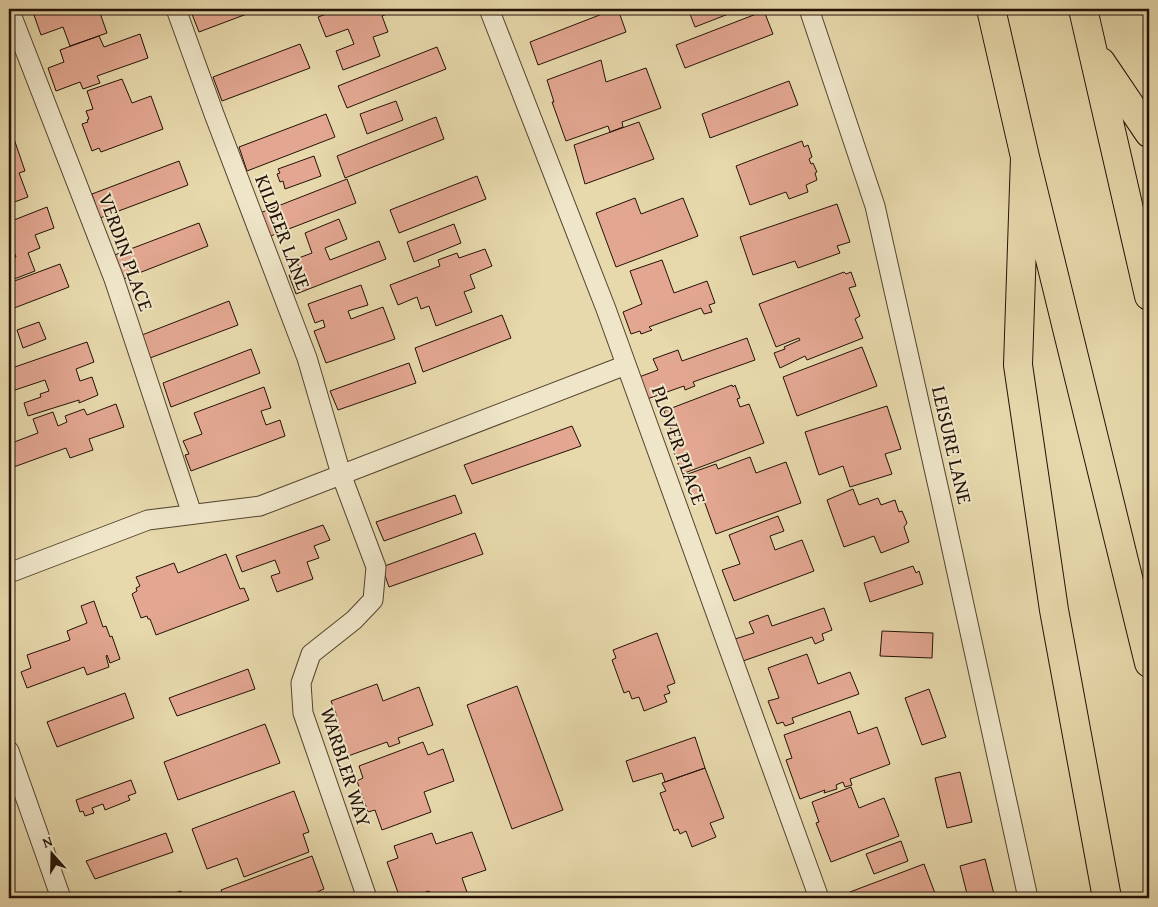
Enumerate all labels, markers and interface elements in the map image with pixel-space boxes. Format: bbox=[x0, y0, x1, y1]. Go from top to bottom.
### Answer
street label: KILDEER LANE bbox=[248, 170, 319, 294]
street label: VERDIN PLACE bbox=[92, 189, 161, 315]
street label: PLOVER PLACE bbox=[645, 381, 714, 508]
street label: LEISURE LANE bbox=[925, 383, 980, 507]
street label: WARBLER WAY bbox=[314, 703, 379, 830]
north arrow bbox=[28, 830, 78, 880]
text: N bbox=[40, 831, 56, 853]

